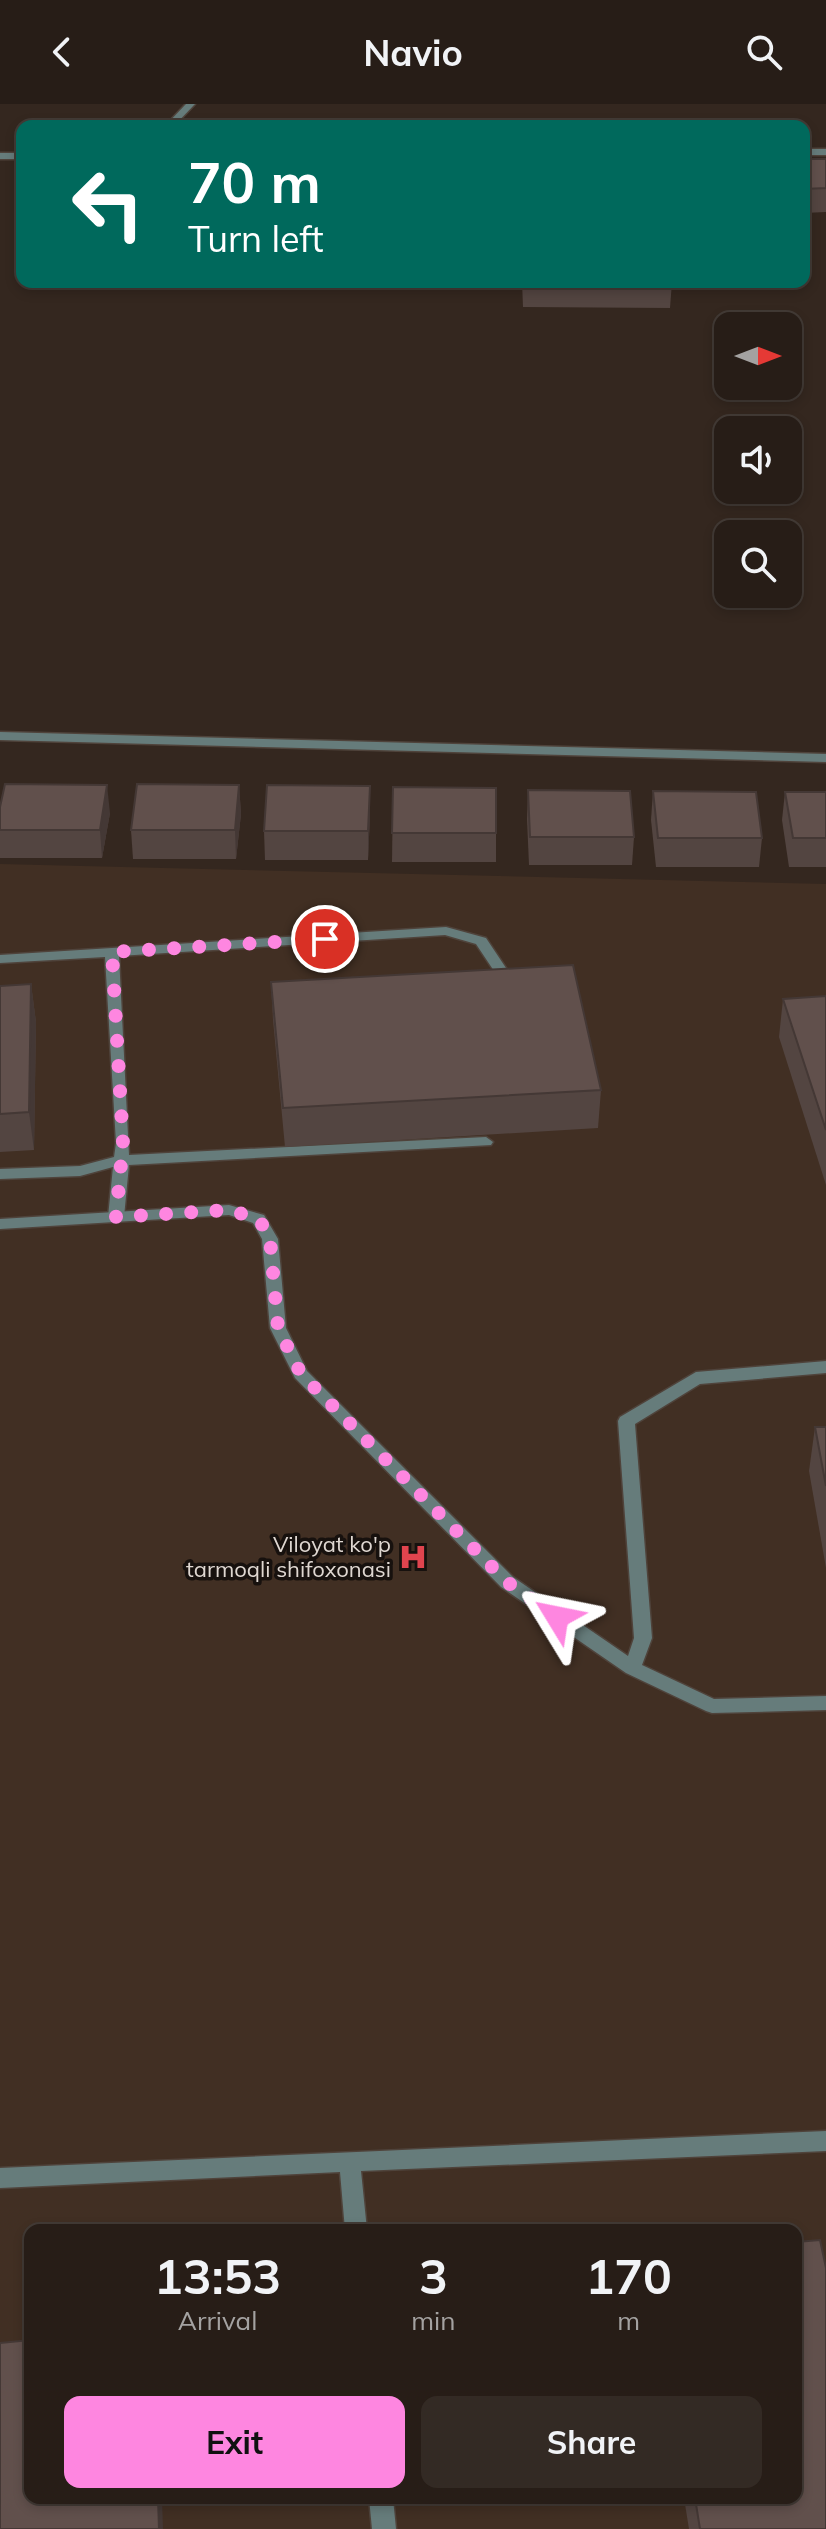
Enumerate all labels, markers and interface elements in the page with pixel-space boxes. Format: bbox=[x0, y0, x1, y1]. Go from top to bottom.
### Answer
icon: back bbox=[40, 30, 84, 74]
text: Navio bbox=[363, 30, 463, 75]
icon: search bbox=[742, 30, 786, 74]
text: 70 m bbox=[188, 147, 321, 217]
icon: left bbox=[56, 152, 160, 256]
text: Turn left bbox=[188, 216, 324, 261]
north arrow bbox=[714, 312, 802, 400]
map controls bbox=[714, 312, 802, 608]
button: sound bbox=[714, 416, 802, 504]
button: search bbox=[714, 520, 802, 608]
pin bbox=[291, 905, 359, 973]
icon: arrive bbox=[303, 917, 347, 961]
place label: Viloyat ko'p tarmoqli shifoxonasi bbox=[186, 1530, 391, 1583]
hospital icon: Viloyat ko'p tarmoqli shifoxonasi bbox=[398, 1542, 428, 1572]
position arrow bbox=[515, 1575, 599, 1659]
text: 13:53 bbox=[154, 2246, 281, 2306]
text: 3 bbox=[419, 2246, 448, 2306]
text: 170 bbox=[586, 2246, 672, 2306]
text: Arrival bbox=[178, 2304, 257, 2337]
text: min bbox=[411, 2304, 455, 2337]
text: m bbox=[617, 2304, 640, 2337]
button: Exit bbox=[64, 2396, 405, 2488]
button: Share bbox=[421, 2396, 762, 2488]

